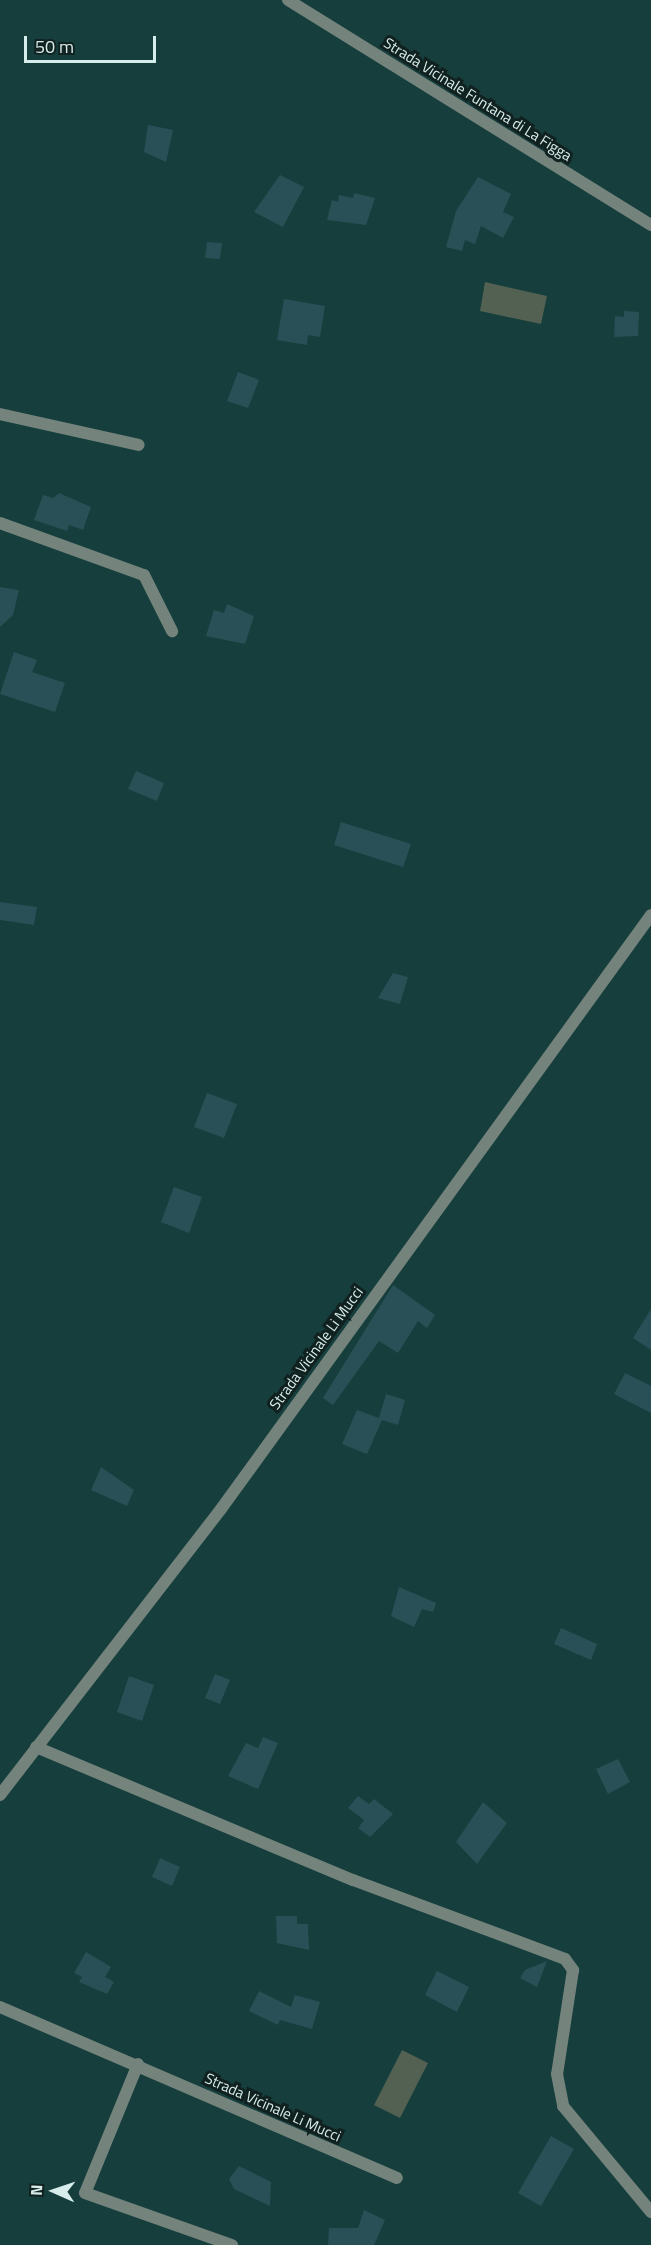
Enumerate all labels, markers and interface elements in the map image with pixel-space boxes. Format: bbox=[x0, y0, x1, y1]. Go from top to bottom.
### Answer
scale bar bbox=[27, 24, 159, 62]
text: 50 m bbox=[35, 33, 74, 60]
street label: Strada Vicinale Funtana di La Figga bbox=[381, 34, 575, 164]
street label: Strada Vicinale Li Mucci bbox=[265, 1283, 367, 1413]
street label: Strada Vicinale Li Mucci bbox=[202, 2069, 344, 2145]
north arrow bbox=[24, 2161, 84, 2221]
text: N bbox=[24, 2184, 48, 2196]

